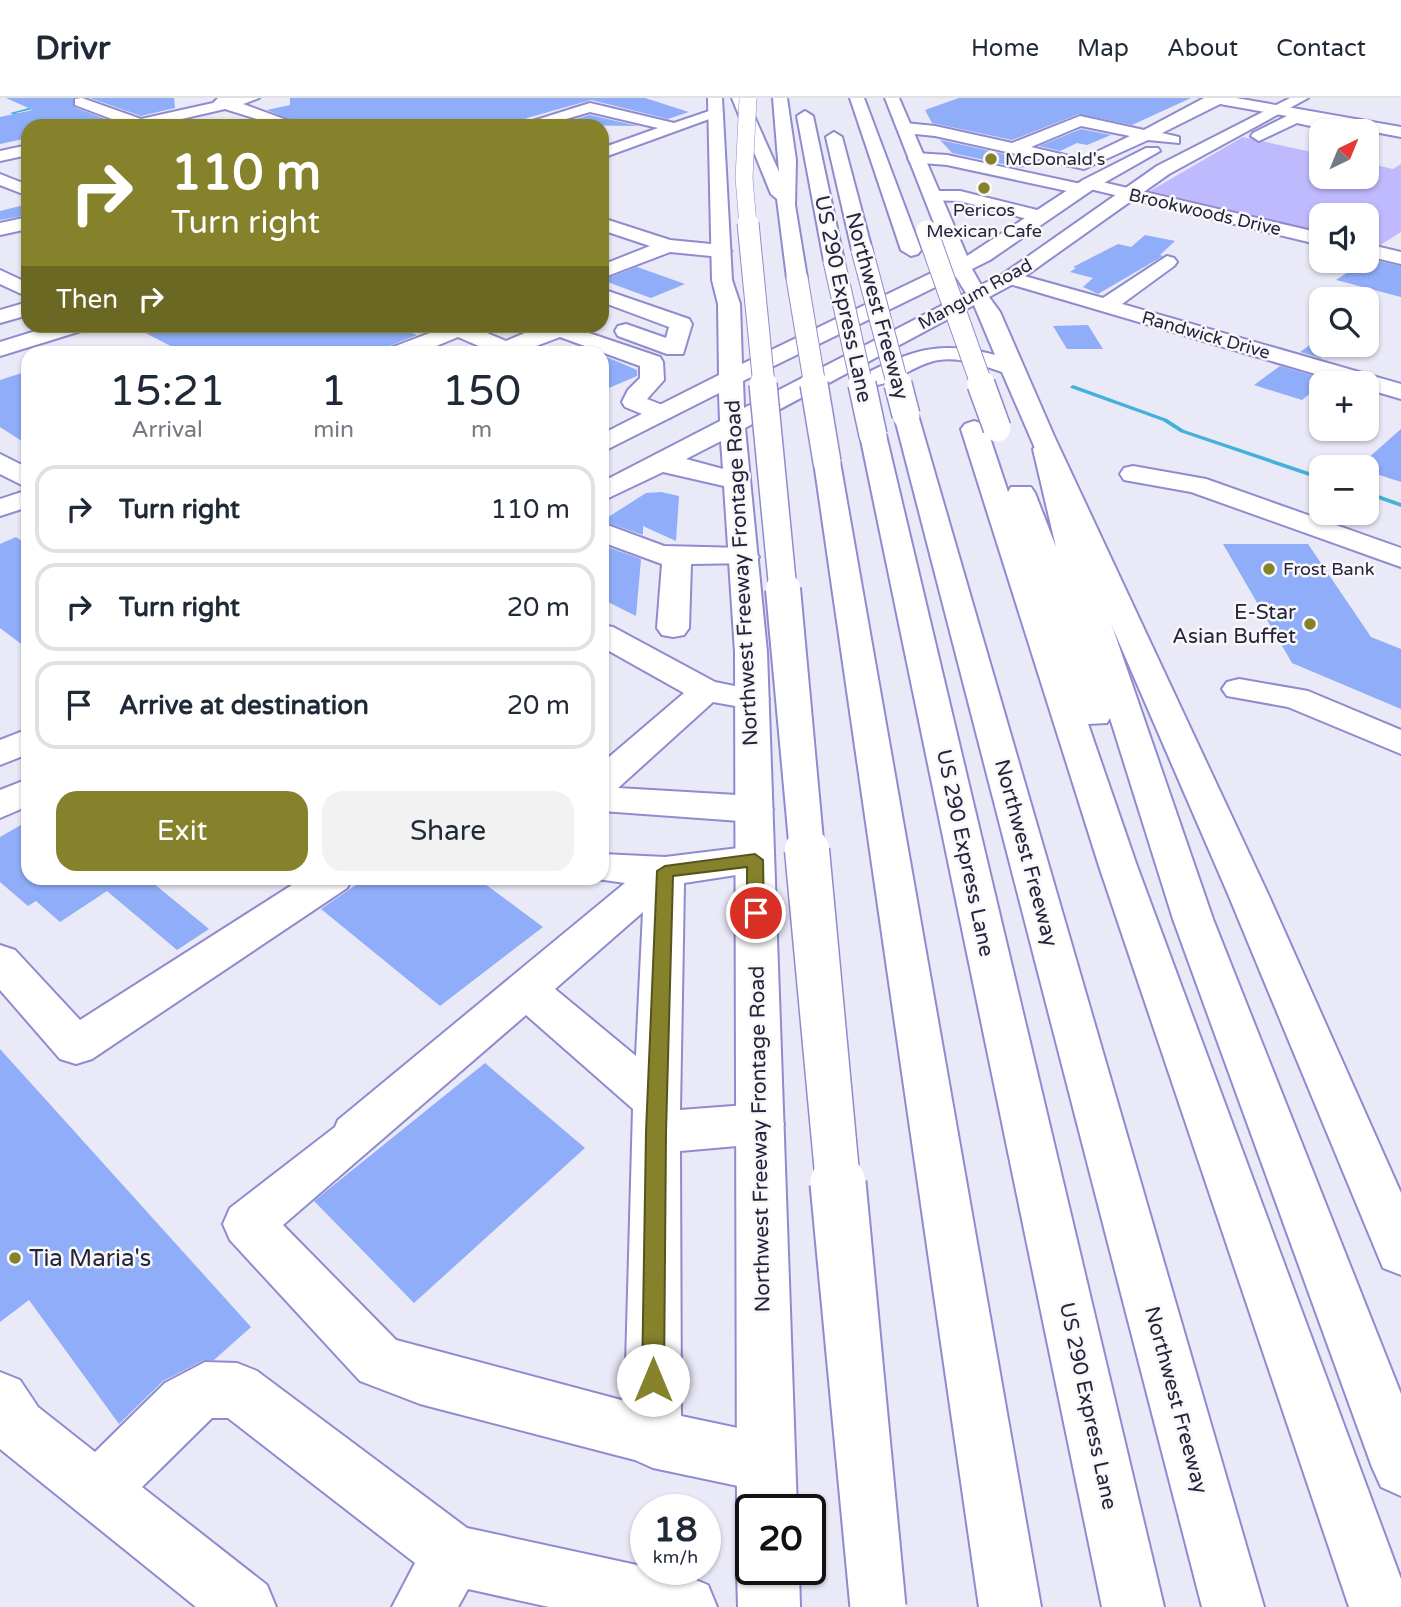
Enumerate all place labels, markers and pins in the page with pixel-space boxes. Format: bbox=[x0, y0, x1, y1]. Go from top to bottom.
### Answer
place label: McDonald's bbox=[1005, 148, 1105, 170]
marker: McDonald's bbox=[983, 151, 999, 167]
marker: Pericos Mexican Cafe bbox=[976, 180, 992, 196]
place label: Pericos Mexican Cafe bbox=[926, 199, 1042, 242]
place label: Frost Bank bbox=[1283, 558, 1375, 580]
marker: Frost Bank bbox=[1261, 561, 1277, 577]
place label: E-Star Asian Buffet bbox=[1172, 600, 1296, 649]
marker: E-Star Asian Buffet bbox=[1302, 616, 1318, 632]
pin bbox=[726, 883, 786, 943]
place label: Tia Maria's bbox=[29, 1244, 151, 1273]
marker: Tia Maria's bbox=[7, 1250, 23, 1266]

